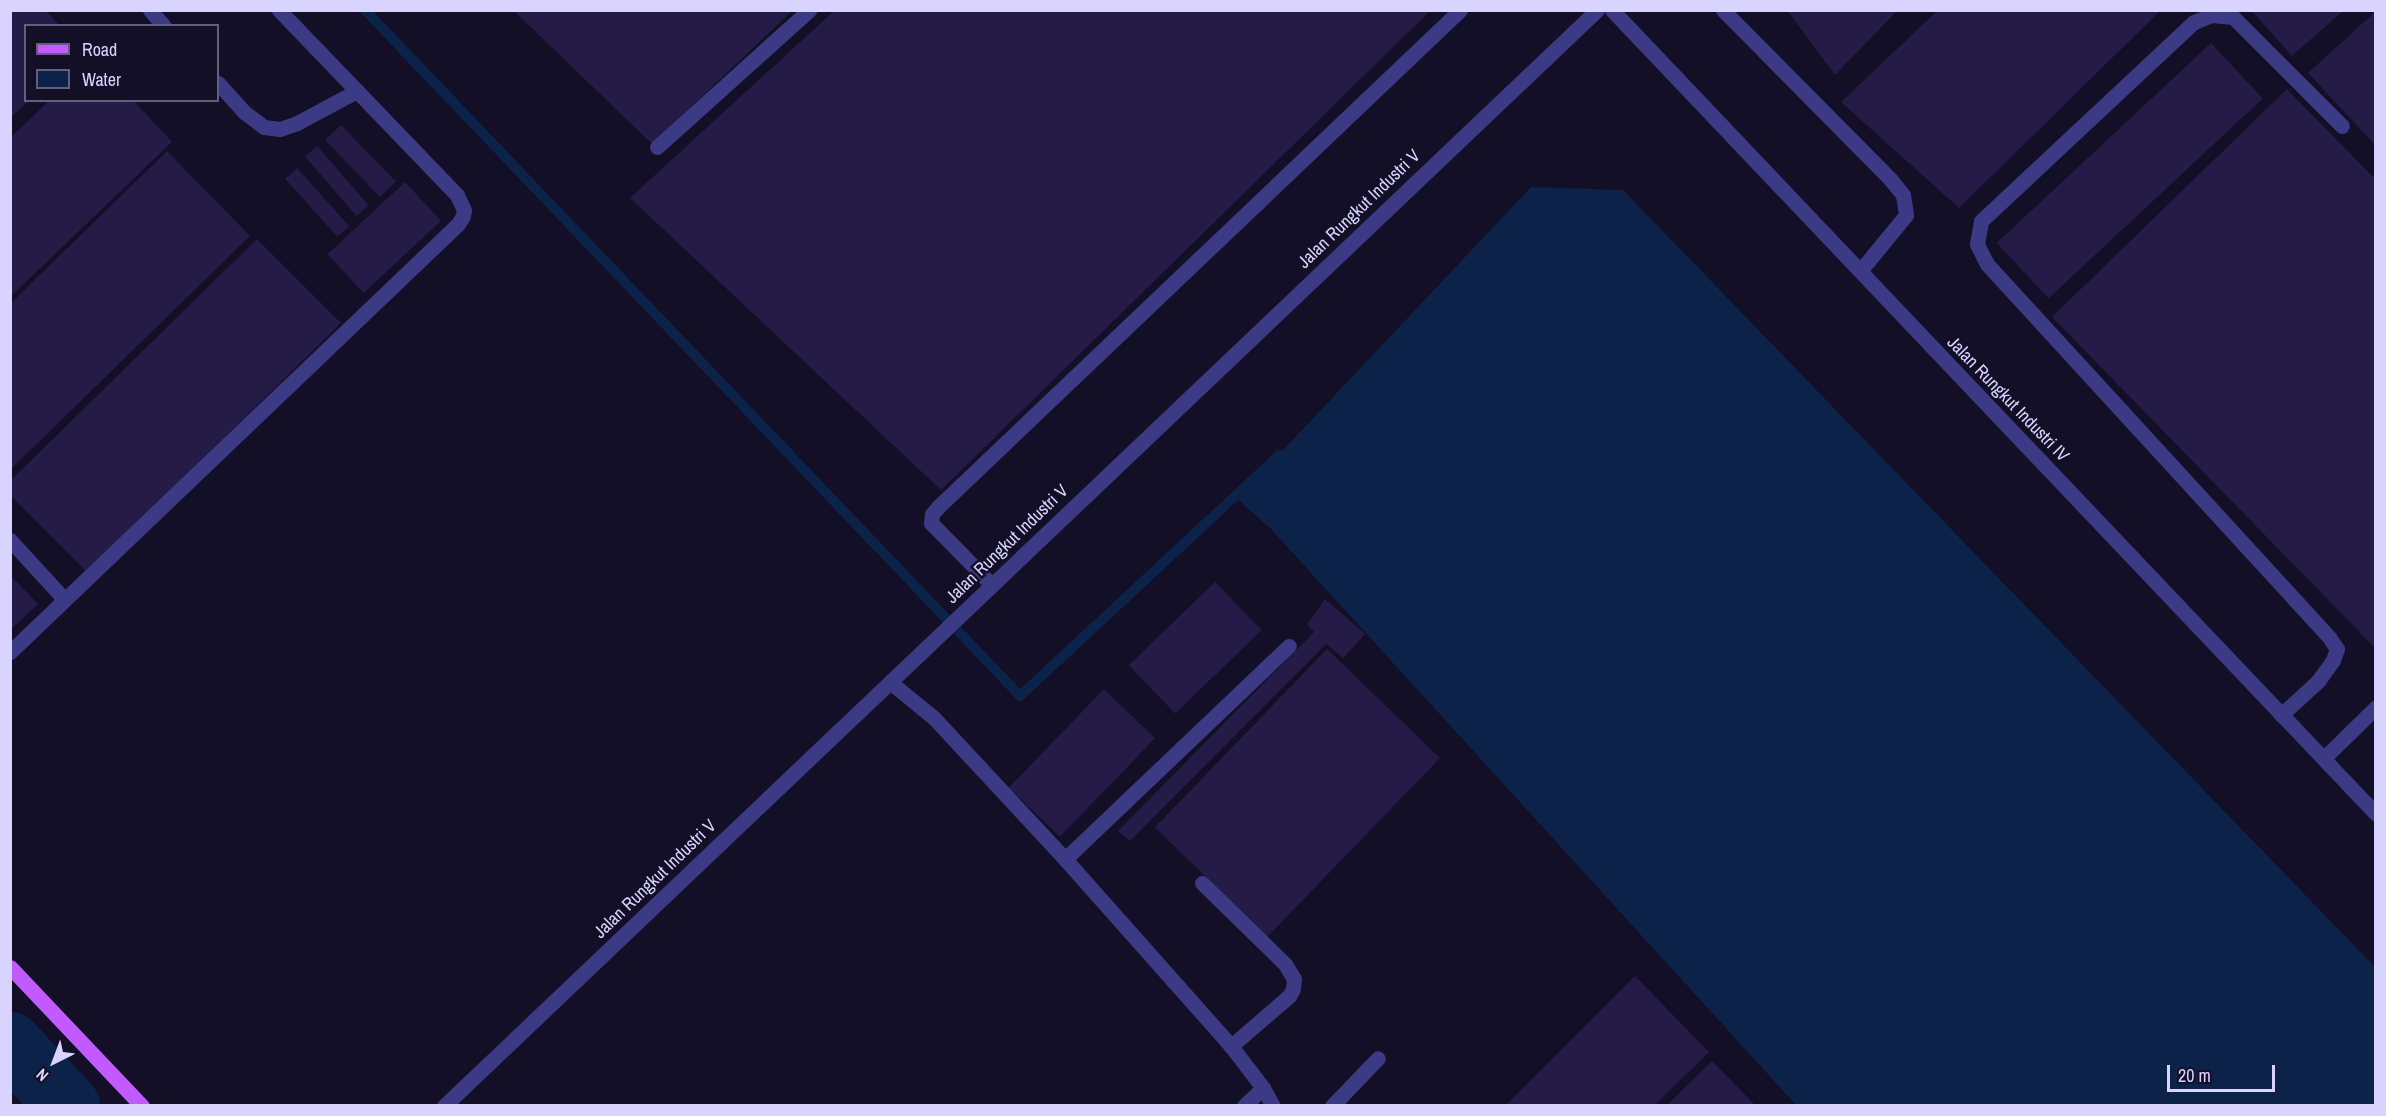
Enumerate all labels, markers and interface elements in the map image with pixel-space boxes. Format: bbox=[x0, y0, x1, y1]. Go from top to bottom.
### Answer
legend bbox=[24, 24, 219, 102]
text: Road bbox=[82, 37, 117, 62]
text: Water bbox=[82, 67, 121, 92]
street label: Jalan Rungkut Industri V bbox=[1293, 145, 1425, 273]
street label: Jalan Rungkut Industri IV bbox=[1943, 332, 2073, 466]
street label: Jalan Rungkut Industri V bbox=[941, 480, 1073, 608]
street label: Jalan Rungkut Industri V bbox=[589, 815, 721, 943]
north arrow bbox=[24, 1032, 84, 1092]
scale bar bbox=[2170, 1053, 2278, 1091]
text: 20 m bbox=[2178, 1063, 2211, 1088]
text: N bbox=[31, 1064, 53, 1087]

